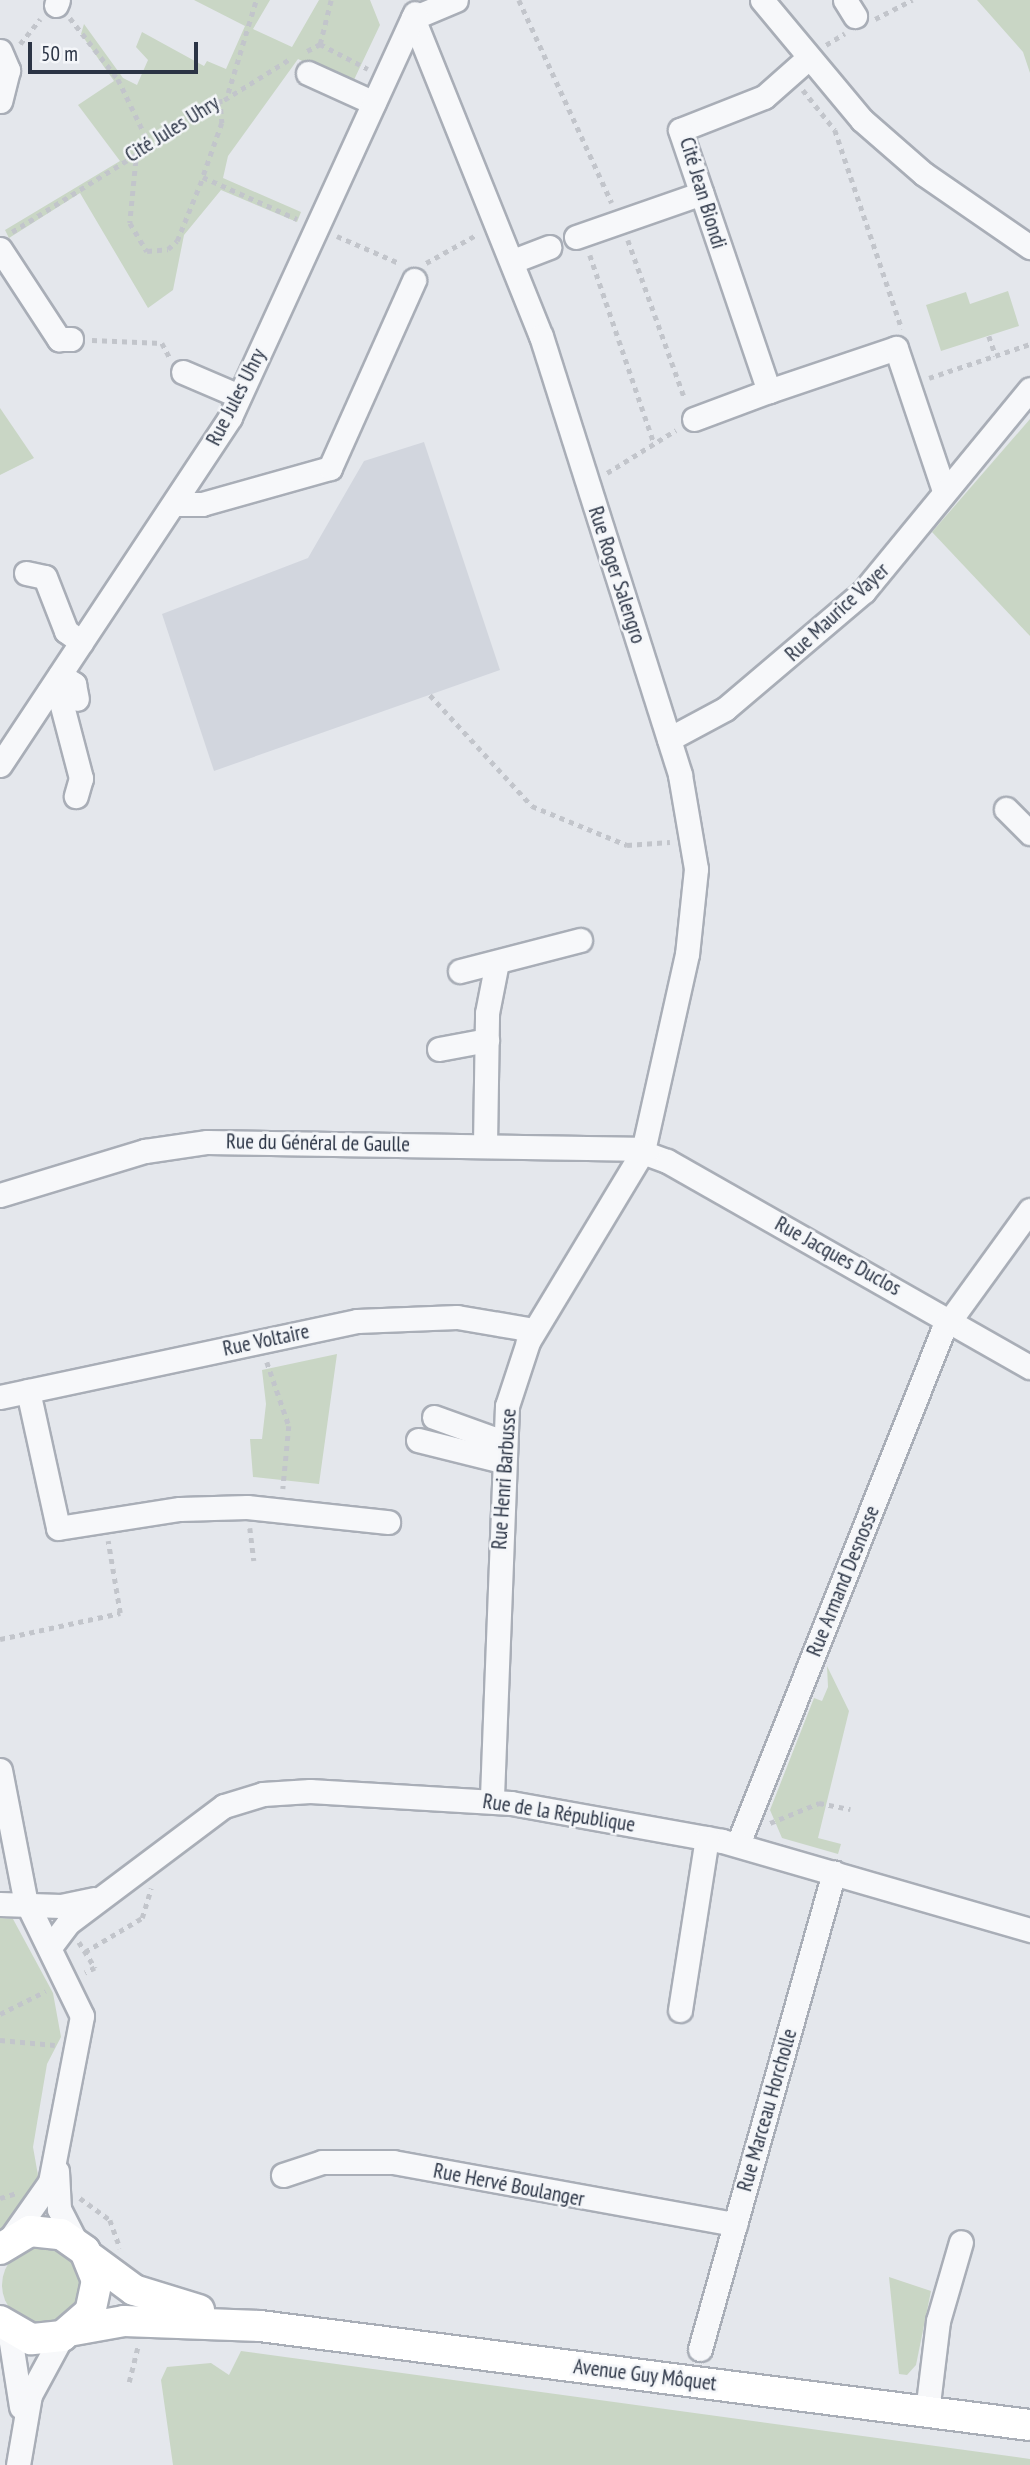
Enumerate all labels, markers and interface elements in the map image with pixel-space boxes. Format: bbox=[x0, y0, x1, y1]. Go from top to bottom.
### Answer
scale bar bbox=[32, 28, 201, 72]
text: 50 m bbox=[41, 40, 78, 67]
street label: Cité Jules Uhry bbox=[120, 90, 224, 168]
street label: Cité Jean Biondi bbox=[674, 134, 732, 252]
street label: Rue Jules Uhry bbox=[201, 344, 271, 450]
street label: Rue Roger Salengro bbox=[583, 503, 651, 647]
street label: Rue Maurice Vayer bbox=[780, 557, 894, 667]
street label: Rue du Général de Gaulle bbox=[226, 1129, 410, 1157]
street label: Rue Jacques Duclos bbox=[771, 1211, 905, 1301]
street label: Rue Voltaire bbox=[220, 1319, 312, 1361]
street label: Rue Henri Barbusse bbox=[486, 1408, 522, 1550]
street label: Rue Armand Desnosse bbox=[801, 1502, 885, 1660]
street label: Rue de la République bbox=[481, 1789, 637, 1837]
street label: Rue Marceau Horcholle bbox=[732, 2026, 802, 2194]
street label: Rue Hervé Boulanger bbox=[431, 2158, 587, 2212]
street label: Avenue Guy Môquet bbox=[572, 2354, 718, 2396]

